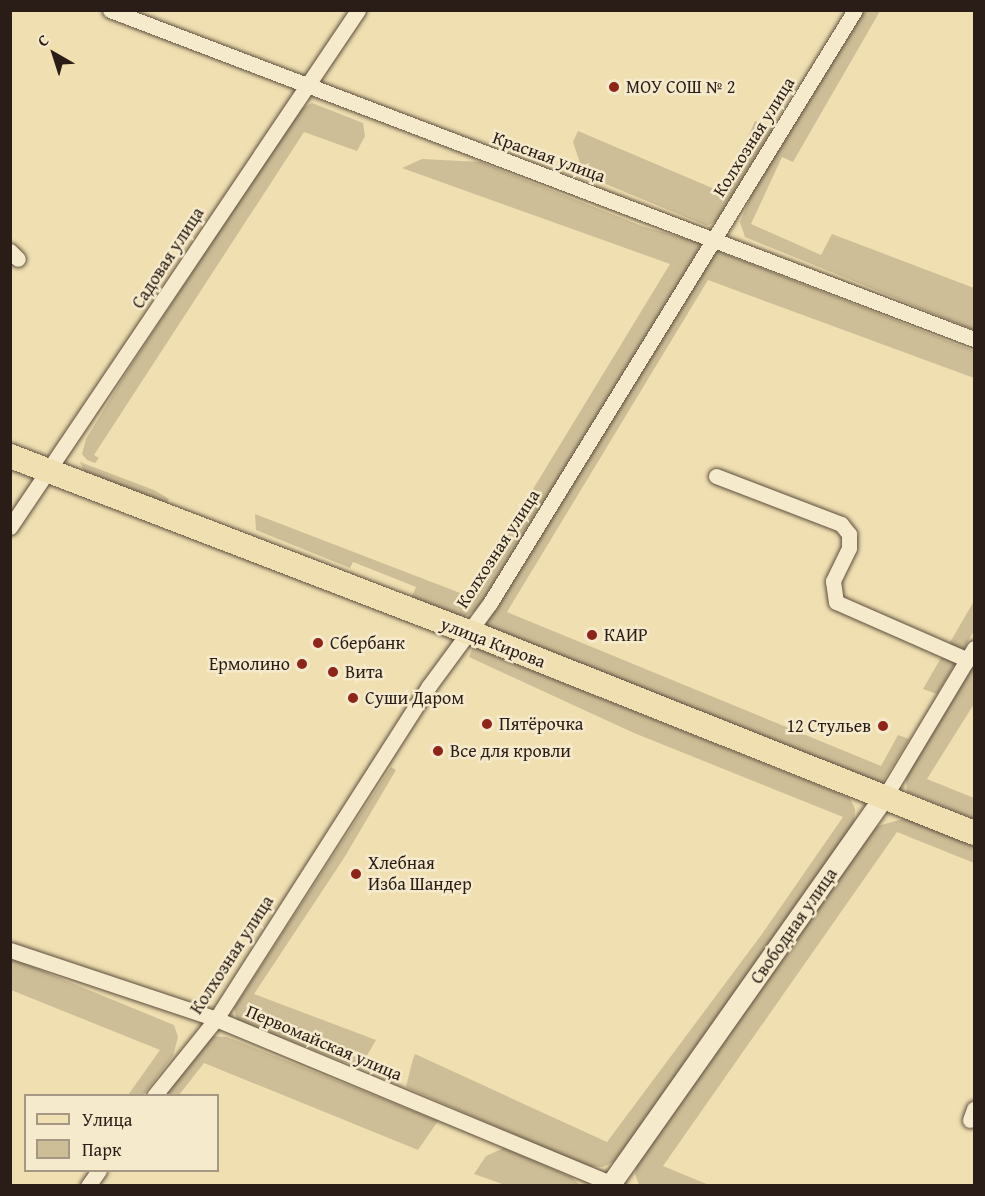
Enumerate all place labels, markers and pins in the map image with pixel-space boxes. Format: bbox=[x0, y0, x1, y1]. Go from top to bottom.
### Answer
place label: МОУ СОШ № 2 bbox=[626, 76, 735, 98]
marker: МОУ СОШ № 2 bbox=[607, 80, 621, 94]
place label: КАИР bbox=[604, 624, 648, 646]
marker: КАИР bbox=[585, 628, 599, 642]
place label: Сбербанк bbox=[330, 632, 405, 654]
marker: Сбербанк bbox=[311, 636, 325, 650]
place label: Ермолино bbox=[209, 653, 290, 675]
marker: Ермолино bbox=[295, 657, 309, 671]
place label: Вита bbox=[345, 661, 383, 683]
marker: Вита bbox=[326, 665, 340, 679]
place label: Суши Даром bbox=[365, 687, 464, 709]
marker: Суши Даром bbox=[346, 691, 360, 705]
place label: Пятёрочка bbox=[499, 713, 583, 735]
place label: 12 Стульев bbox=[786, 715, 871, 737]
marker: Пятёрочка bbox=[480, 717, 494, 731]
marker: 12 Стульев bbox=[876, 719, 890, 733]
place label: Все для кровли bbox=[450, 740, 571, 762]
marker: Все для кровли bbox=[431, 744, 445, 758]
place label: Хлебная Изба Шандер bbox=[368, 853, 472, 896]
marker: Хлебная Изба Шандер bbox=[349, 867, 363, 881]

